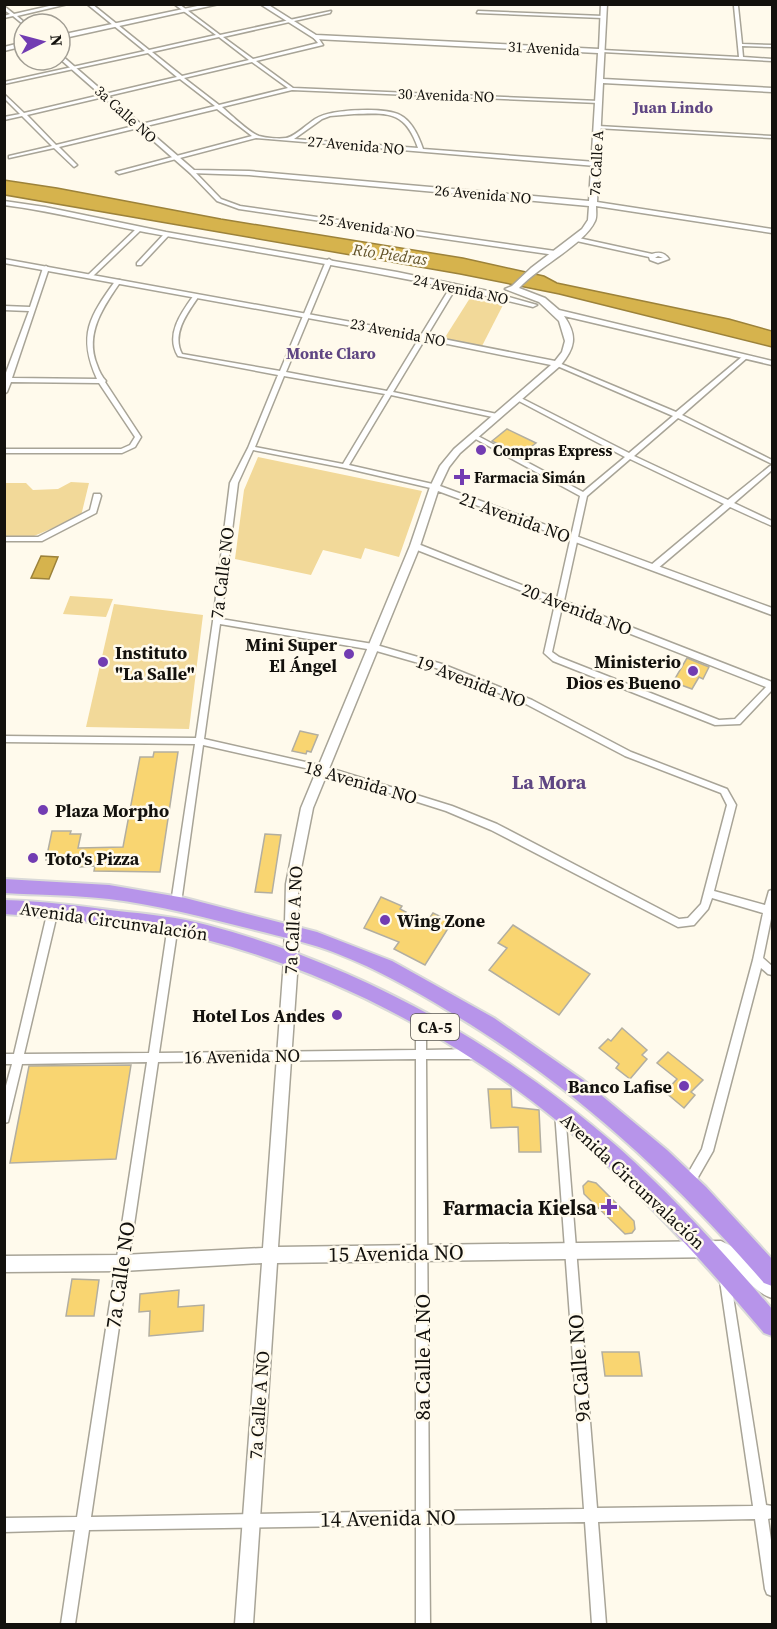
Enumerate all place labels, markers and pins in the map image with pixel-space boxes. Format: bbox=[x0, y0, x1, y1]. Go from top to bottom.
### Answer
place label: Compras Express bbox=[493, 440, 612, 461]
marker: Compras Express bbox=[474, 443, 488, 457]
place label: Farmacia Simán bbox=[474, 467, 585, 488]
marker: Farmacia Simán bbox=[455, 470, 469, 484]
place label: Mini Super El Ángel bbox=[245, 632, 338, 678]
place label: Instituto "La Salle" bbox=[115, 640, 195, 686]
marker: Mini Super El Ángel bbox=[342, 647, 356, 661]
place label: Ministerio Dios es Bueno bbox=[566, 649, 681, 695]
marker: Instituto "La Salle" bbox=[96, 655, 110, 669]
marker: Ministerio Dios es Bueno bbox=[686, 664, 700, 678]
place label: Plaza Morpho bbox=[55, 798, 169, 823]
marker: Plaza Morpho bbox=[36, 803, 50, 817]
place label: Toto's Pizza bbox=[45, 846, 140, 871]
marker: Toto's Pizza bbox=[26, 851, 40, 865]
place label: Wing Zone bbox=[397, 908, 485, 933]
marker: Wing Zone bbox=[378, 913, 392, 927]
place label: Hotel Los Andes bbox=[192, 1003, 325, 1028]
marker: Hotel Los Andes bbox=[330, 1008, 344, 1022]
place label: Banco Lafise bbox=[568, 1074, 672, 1099]
marker: Banco Lafise bbox=[677, 1079, 691, 1093]
place label: Farmacia Kielsa bbox=[443, 1193, 598, 1222]
marker: Farmacia Kielsa bbox=[602, 1200, 616, 1214]

